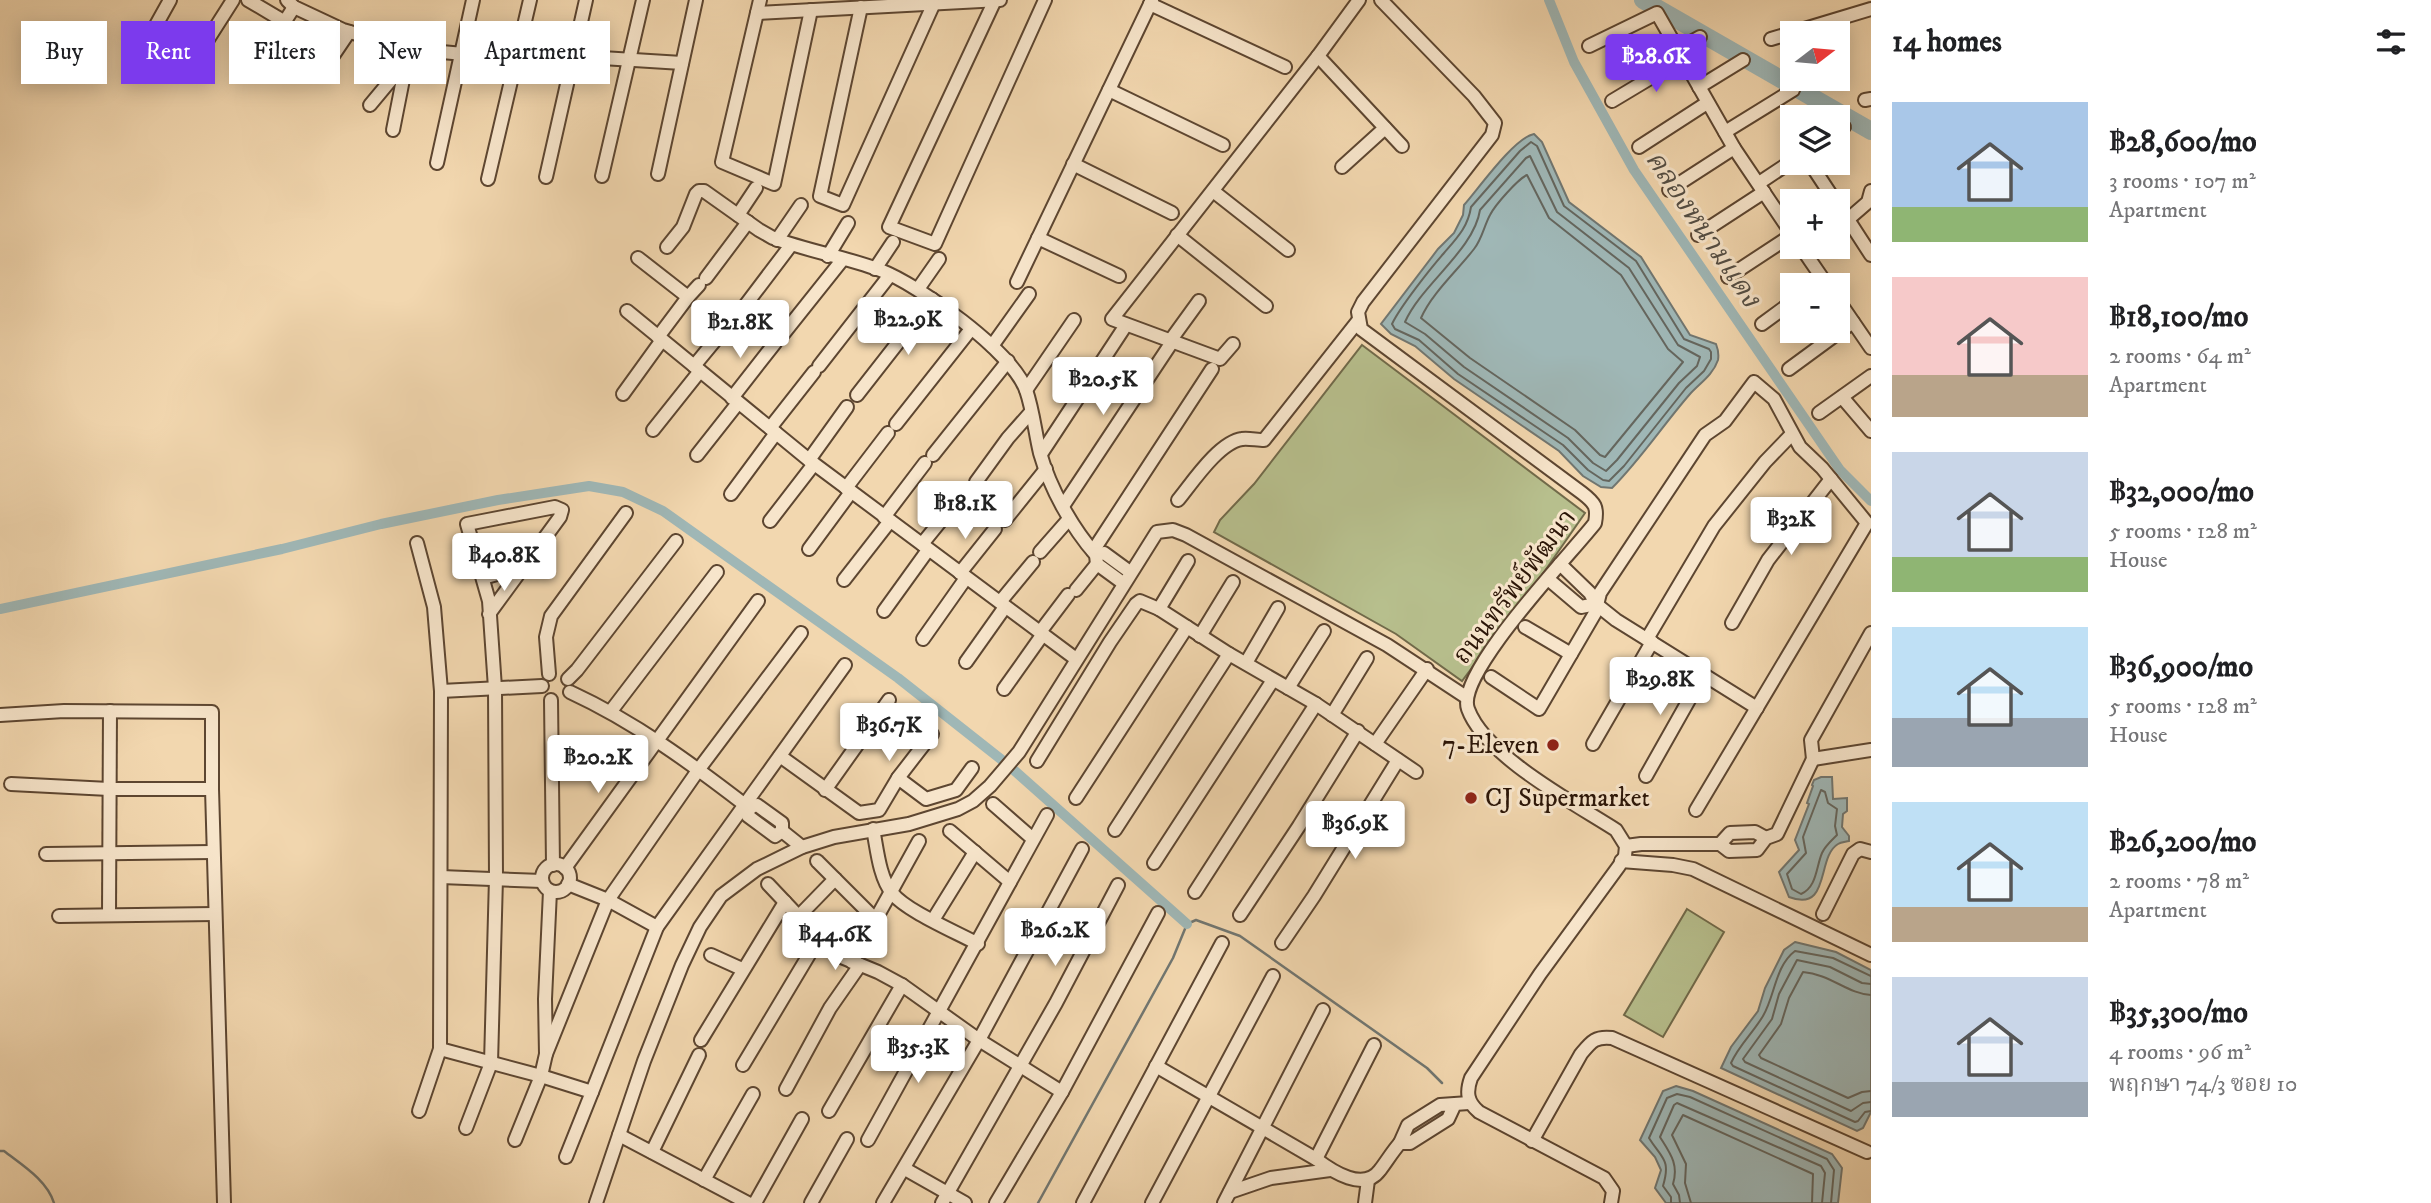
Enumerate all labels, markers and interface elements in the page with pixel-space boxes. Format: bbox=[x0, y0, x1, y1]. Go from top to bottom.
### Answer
chip: Buy bbox=[21, 21, 107, 84]
chip: Rent bbox=[121, 21, 215, 84]
chip: Filters bbox=[229, 21, 340, 84]
chip: New bbox=[354, 21, 446, 84]
chip: Apartment bbox=[460, 21, 610, 84]
north arrow bbox=[1780, 21, 1850, 91]
map controls bbox=[1780, 21, 1850, 343]
icon: filters bbox=[2372, 23, 2410, 61]
text: 14 homes bbox=[1892, 24, 2002, 61]
pin: ฿28.6K bbox=[1599, 34, 1713, 94]
text: ฿28.6K bbox=[1621, 42, 1691, 71]
button: layers bbox=[1780, 105, 1850, 175]
text: ฿28,600/mo bbox=[2109, 124, 2257, 161]
icon: home bbox=[1948, 130, 2032, 214]
water label: คลองหนามแดง bbox=[1638, 144, 1769, 315]
text: 3 rooms · 107 m² bbox=[2109, 167, 2256, 196]
button: + bbox=[1780, 189, 1850, 259]
text: Apartment bbox=[2109, 196, 2207, 225]
button: − bbox=[1780, 273, 1850, 343]
pin: ฿22.9K bbox=[851, 298, 965, 357]
text: ฿18,100/mo bbox=[2109, 299, 2248, 336]
pin: ฿21.8K bbox=[683, 300, 797, 360]
text: ฿22.9K bbox=[874, 305, 942, 334]
icon: home bbox=[1948, 305, 2032, 389]
text: ฿21.8K bbox=[707, 308, 773, 337]
text: 2 rooms · 64 m² bbox=[2109, 342, 2251, 371]
pin: ฿20.5K bbox=[1046, 358, 1160, 417]
text: ฿20.5K bbox=[1068, 365, 1138, 394]
text: Apartment bbox=[2109, 371, 2207, 400]
text: ฿32,000/mo bbox=[2109, 474, 2254, 511]
icon: home bbox=[1948, 480, 2032, 564]
pin: ฿18.1K bbox=[908, 482, 1022, 541]
text: ฿18.1K bbox=[934, 489, 996, 518]
pin: ฿32K bbox=[1750, 498, 1832, 557]
street label: ถนนทรัพย์พัฒนา bbox=[1445, 502, 1584, 671]
text: ฿32K bbox=[1767, 505, 1815, 534]
text: 5 rooms · 128 m² bbox=[2109, 517, 2257, 546]
pin: ฿40.8K bbox=[447, 534, 561, 593]
text: ฿40.8K bbox=[468, 541, 540, 570]
text: House bbox=[2109, 546, 2167, 575]
text: ฿36,900/mo bbox=[2109, 649, 2253, 686]
icon: home bbox=[1948, 655, 2032, 739]
pin: ฿29.8K bbox=[1603, 658, 1717, 717]
text: ฿29.8K bbox=[1626, 665, 1694, 694]
text: 5 rooms · 128 m² bbox=[2109, 692, 2257, 721]
pin: ฿36.7K bbox=[832, 704, 946, 763]
text: ฿36.7K bbox=[856, 711, 922, 740]
text: House bbox=[2109, 721, 2167, 750]
place label: 7-Eleven bbox=[1442, 729, 1539, 762]
pin: ฿20.2K bbox=[541, 736, 655, 795]
marker: 7-Eleven bbox=[1545, 737, 1561, 753]
text: ฿20.2K bbox=[563, 743, 633, 772]
place label: CJ Supermarket bbox=[1485, 782, 1650, 815]
marker: CJ Supermarket bbox=[1463, 790, 1479, 806]
pin: ฿36.9K bbox=[1298, 802, 1412, 861]
text: ฿36.9K bbox=[1322, 809, 1388, 838]
text: ฿26,200/mo bbox=[2109, 824, 2256, 861]
icon: home bbox=[1948, 830, 2032, 914]
text: 2 rooms · 78 m² bbox=[2109, 867, 2249, 896]
text: Apartment bbox=[2109, 896, 2207, 925]
pin: ฿26.2K bbox=[998, 908, 1112, 968]
pin: ฿44.6K bbox=[778, 912, 892, 972]
text: ฿26.2K bbox=[1020, 916, 1090, 945]
text: ฿44.6K bbox=[798, 920, 872, 949]
text: ฿35,300/mo bbox=[2109, 995, 2248, 1032]
icon: home bbox=[1948, 1005, 2032, 1089]
pin: ฿35.3K bbox=[861, 1026, 975, 1085]
text: ฿35.3K bbox=[887, 1033, 949, 1062]
text: 4 rooms · 96 m² bbox=[2109, 1038, 2251, 1067]
text: พฤกษา 74/3 ซอย 10 bbox=[2109, 1070, 2297, 1099]

